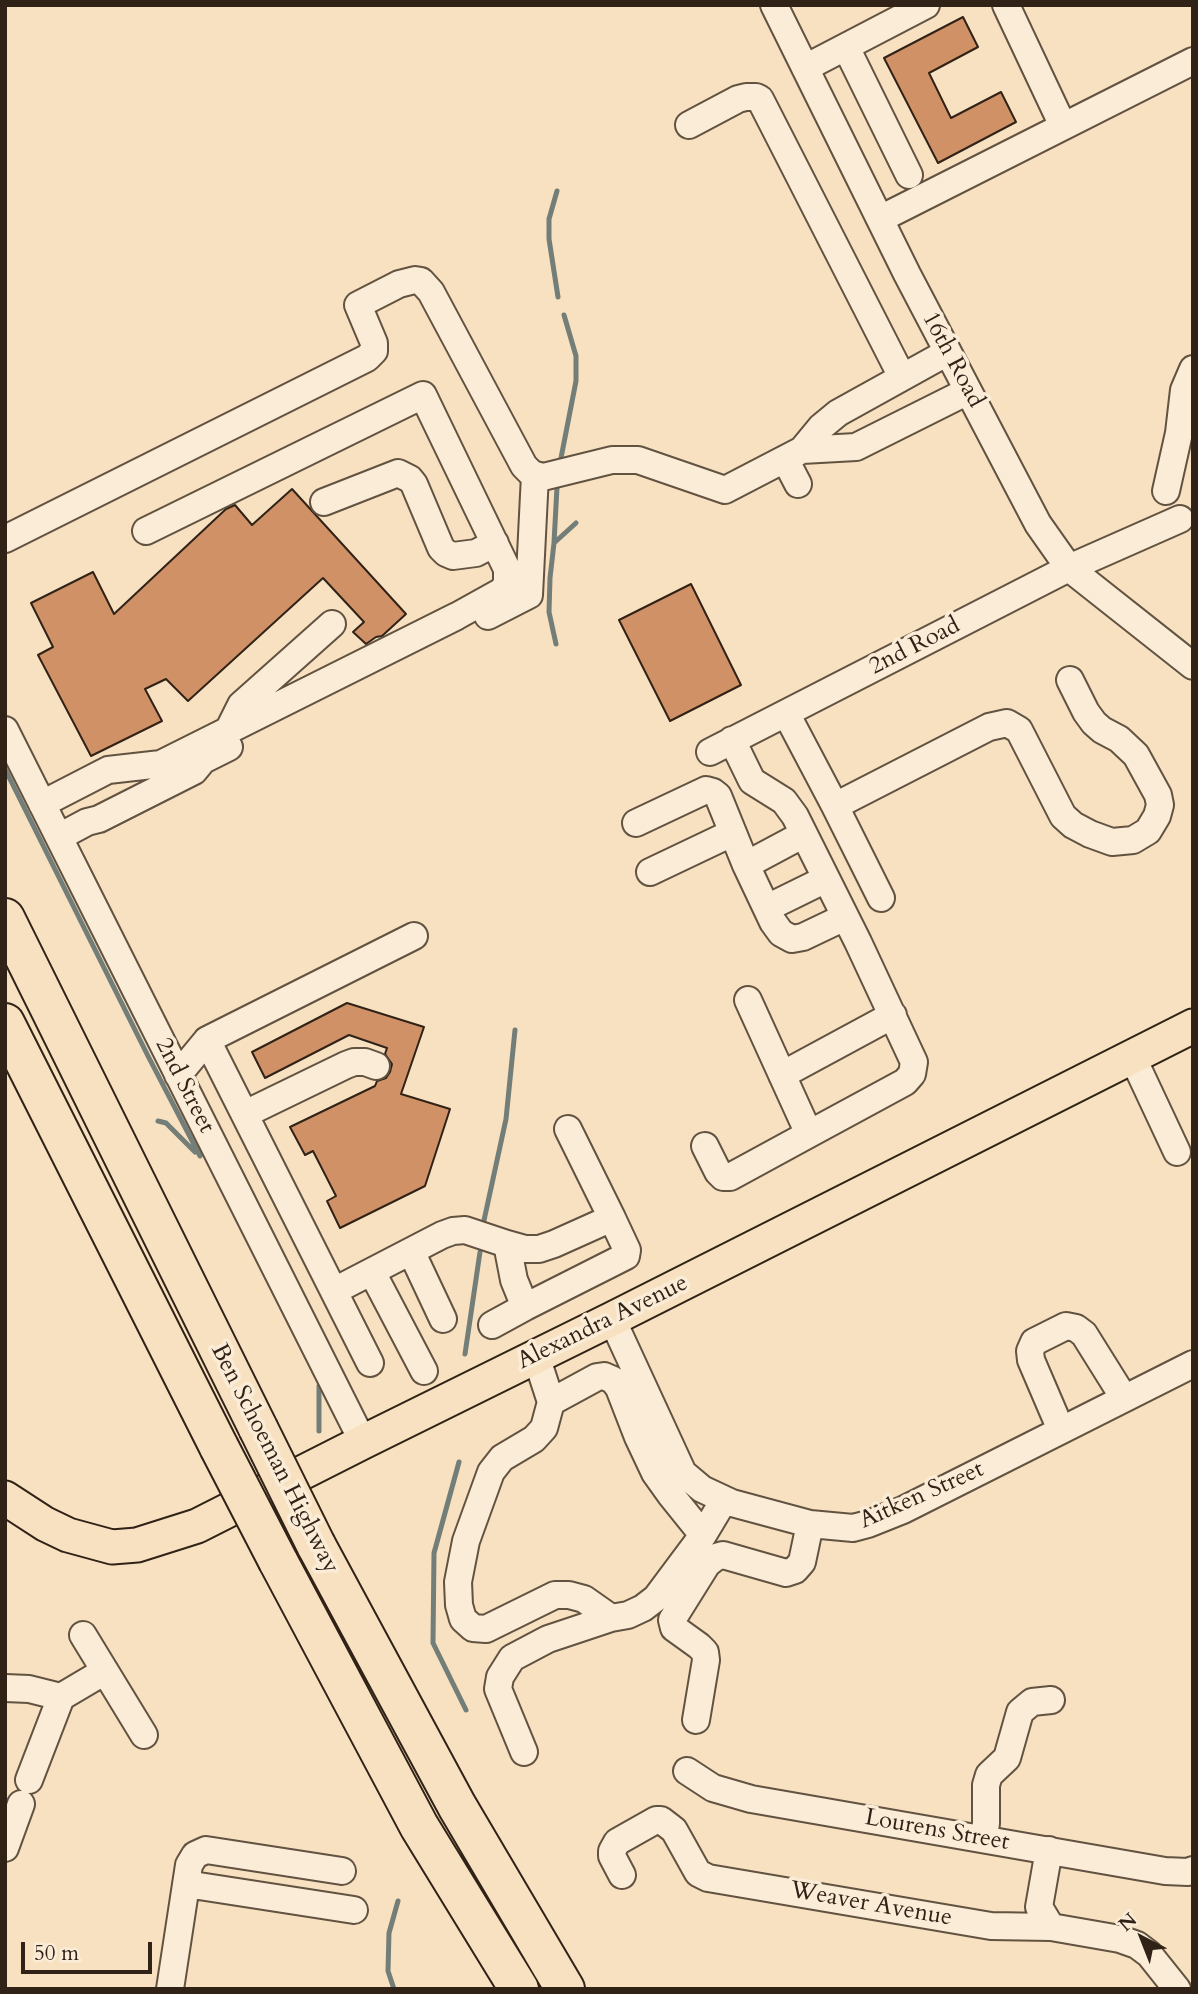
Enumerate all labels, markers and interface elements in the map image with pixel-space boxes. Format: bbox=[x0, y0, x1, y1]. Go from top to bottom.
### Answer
street label: 16th Road bbox=[915, 307, 989, 413]
street label: 2nd Road bbox=[865, 612, 965, 682]
street label: 2nd Street bbox=[148, 1034, 220, 1138]
street label: Alexandra Avenue bbox=[513, 1269, 693, 1377]
street label: Ben Schoeman Highway bbox=[204, 1339, 344, 1579]
street label: Aitken Street bbox=[855, 1456, 989, 1536]
street label: Lourens Street bbox=[863, 1804, 1011, 1858]
street label: Weaver Avenue bbox=[788, 1877, 954, 1933]
north arrow bbox=[1107, 1903, 1177, 1973]
text: N bbox=[1113, 1907, 1143, 1938]
scale bar bbox=[24, 1927, 156, 1971]
text: 50 m bbox=[34, 1939, 79, 1968]

